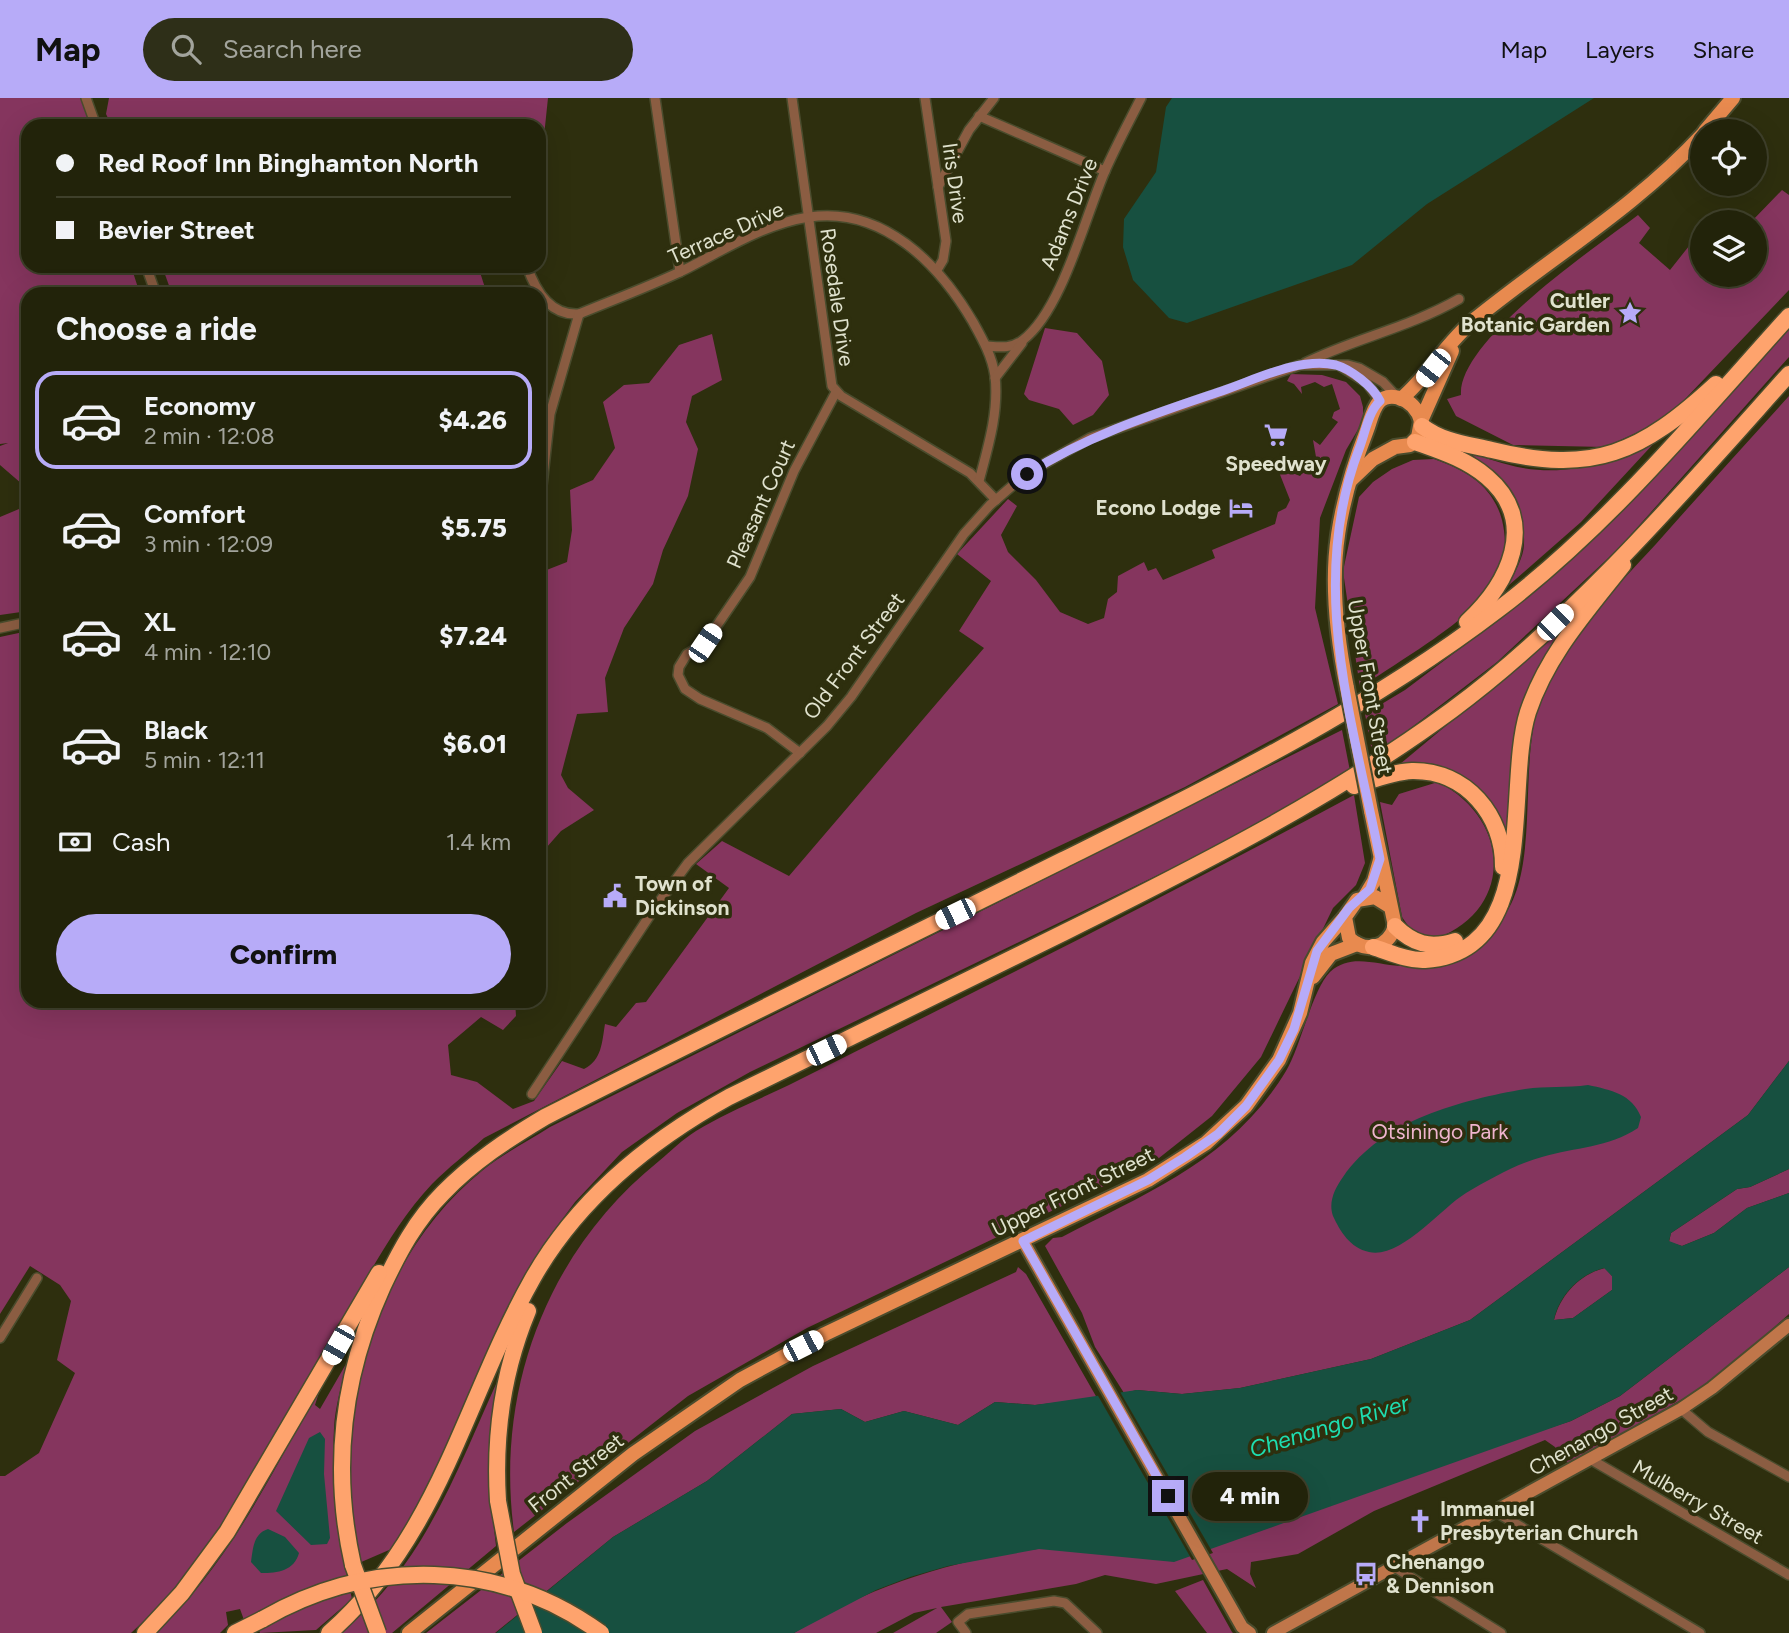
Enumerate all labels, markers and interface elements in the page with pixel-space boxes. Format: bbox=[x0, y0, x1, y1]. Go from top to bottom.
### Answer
search box bbox=[143, 18, 633, 81]
text: Map bbox=[35, 30, 101, 69]
icon: search bbox=[167, 30, 205, 68]
text: Search here bbox=[223, 33, 362, 65]
text: Map bbox=[1500, 35, 1547, 64]
text: Layers bbox=[1585, 35, 1654, 64]
text: Share bbox=[1692, 35, 1754, 64]
map controls bbox=[1690, 119, 1767, 287]
button: locate bbox=[1690, 119, 1767, 196]
street label: Iris Drive bbox=[937, 141, 974, 225]
text: Red Roof Inn Binghamton North bbox=[98, 147, 479, 179]
street label: Adams Drive bbox=[1035, 154, 1102, 273]
street label: Terrace Drive bbox=[664, 196, 787, 269]
button: layers bbox=[1690, 210, 1767, 287]
text: Bevier Street bbox=[98, 214, 255, 246]
street label: Rosedale Drive bbox=[815, 226, 860, 368]
place label: Cutler Botanic Garden bbox=[1461, 288, 1610, 337]
place icon: Cutler Botanic Garden bbox=[1616, 299, 1644, 327]
text: Choose a ride bbox=[56, 310, 257, 348]
car bbox=[1412, 345, 1455, 391]
icon: car bbox=[60, 389, 123, 452]
text: Economy bbox=[144, 390, 256, 422]
text: $4.26 bbox=[439, 404, 507, 436]
supermarket icon: Speedway bbox=[1262, 421, 1290, 449]
text: 2 min · 12:08 bbox=[144, 422, 275, 450]
street label: Pleasant Court bbox=[721, 435, 800, 572]
place label: Speedway bbox=[1225, 451, 1328, 476]
route start bbox=[1011, 458, 1043, 490]
hotel icon: Econo Lodge bbox=[1227, 494, 1255, 522]
place label: Econo Lodge bbox=[1096, 495, 1221, 520]
icon: car bbox=[60, 497, 123, 560]
text: Comfort bbox=[144, 498, 246, 530]
text: $5.75 bbox=[441, 512, 507, 544]
text: 3 min · 12:09 bbox=[144, 530, 273, 558]
street label: Old Front Street bbox=[798, 587, 910, 724]
street label: Upper Front Street bbox=[1343, 597, 1398, 777]
car bbox=[1533, 600, 1578, 644]
icon: car bbox=[60, 605, 123, 668]
text: XL bbox=[144, 606, 176, 638]
text: $7.24 bbox=[439, 620, 507, 652]
car bbox=[685, 620, 726, 666]
text: 4 min · 12:10 bbox=[144, 638, 271, 666]
icon: car bbox=[60, 713, 123, 776]
text: Black bbox=[144, 714, 208, 746]
text: $6.01 bbox=[442, 728, 507, 760]
text: 5 min · 12:11 bbox=[144, 746, 265, 774]
icon: cash bbox=[56, 823, 94, 861]
text: Cash bbox=[112, 826, 171, 858]
text: 1.4 km bbox=[446, 828, 511, 856]
place label: Town of Dickinson bbox=[635, 871, 729, 920]
public building icon: Town of Dickinson bbox=[601, 882, 629, 910]
car bbox=[932, 895, 979, 933]
button: Confirm bbox=[56, 914, 511, 994]
car bbox=[803, 1031, 850, 1069]
park label: Otsiningo Park bbox=[1372, 1119, 1509, 1144]
street label: Upper Front Street bbox=[988, 1141, 1158, 1242]
car bbox=[319, 1322, 358, 1368]
car bbox=[780, 1327, 827, 1365]
street label: Chenango Street bbox=[1524, 1381, 1677, 1481]
water label: Chenango River bbox=[1246, 1388, 1413, 1464]
street label: Front Street bbox=[523, 1428, 628, 1518]
street label: Mulberry Street bbox=[1628, 1454, 1768, 1549]
callout: 4 min bbox=[1192, 1472, 1308, 1520]
route end bbox=[1152, 1480, 1184, 1512]
text: 4 min bbox=[1220, 1482, 1280, 1510]
place label: Immanuel Presbyterian Church bbox=[1440, 1496, 1638, 1545]
church icon: Immanuel Presbyterian Church bbox=[1406, 1507, 1434, 1535]
place label: Chenango & Dennison bbox=[1386, 1549, 1494, 1598]
bus stop icon: Chenango & Dennison bbox=[1352, 1560, 1380, 1588]

